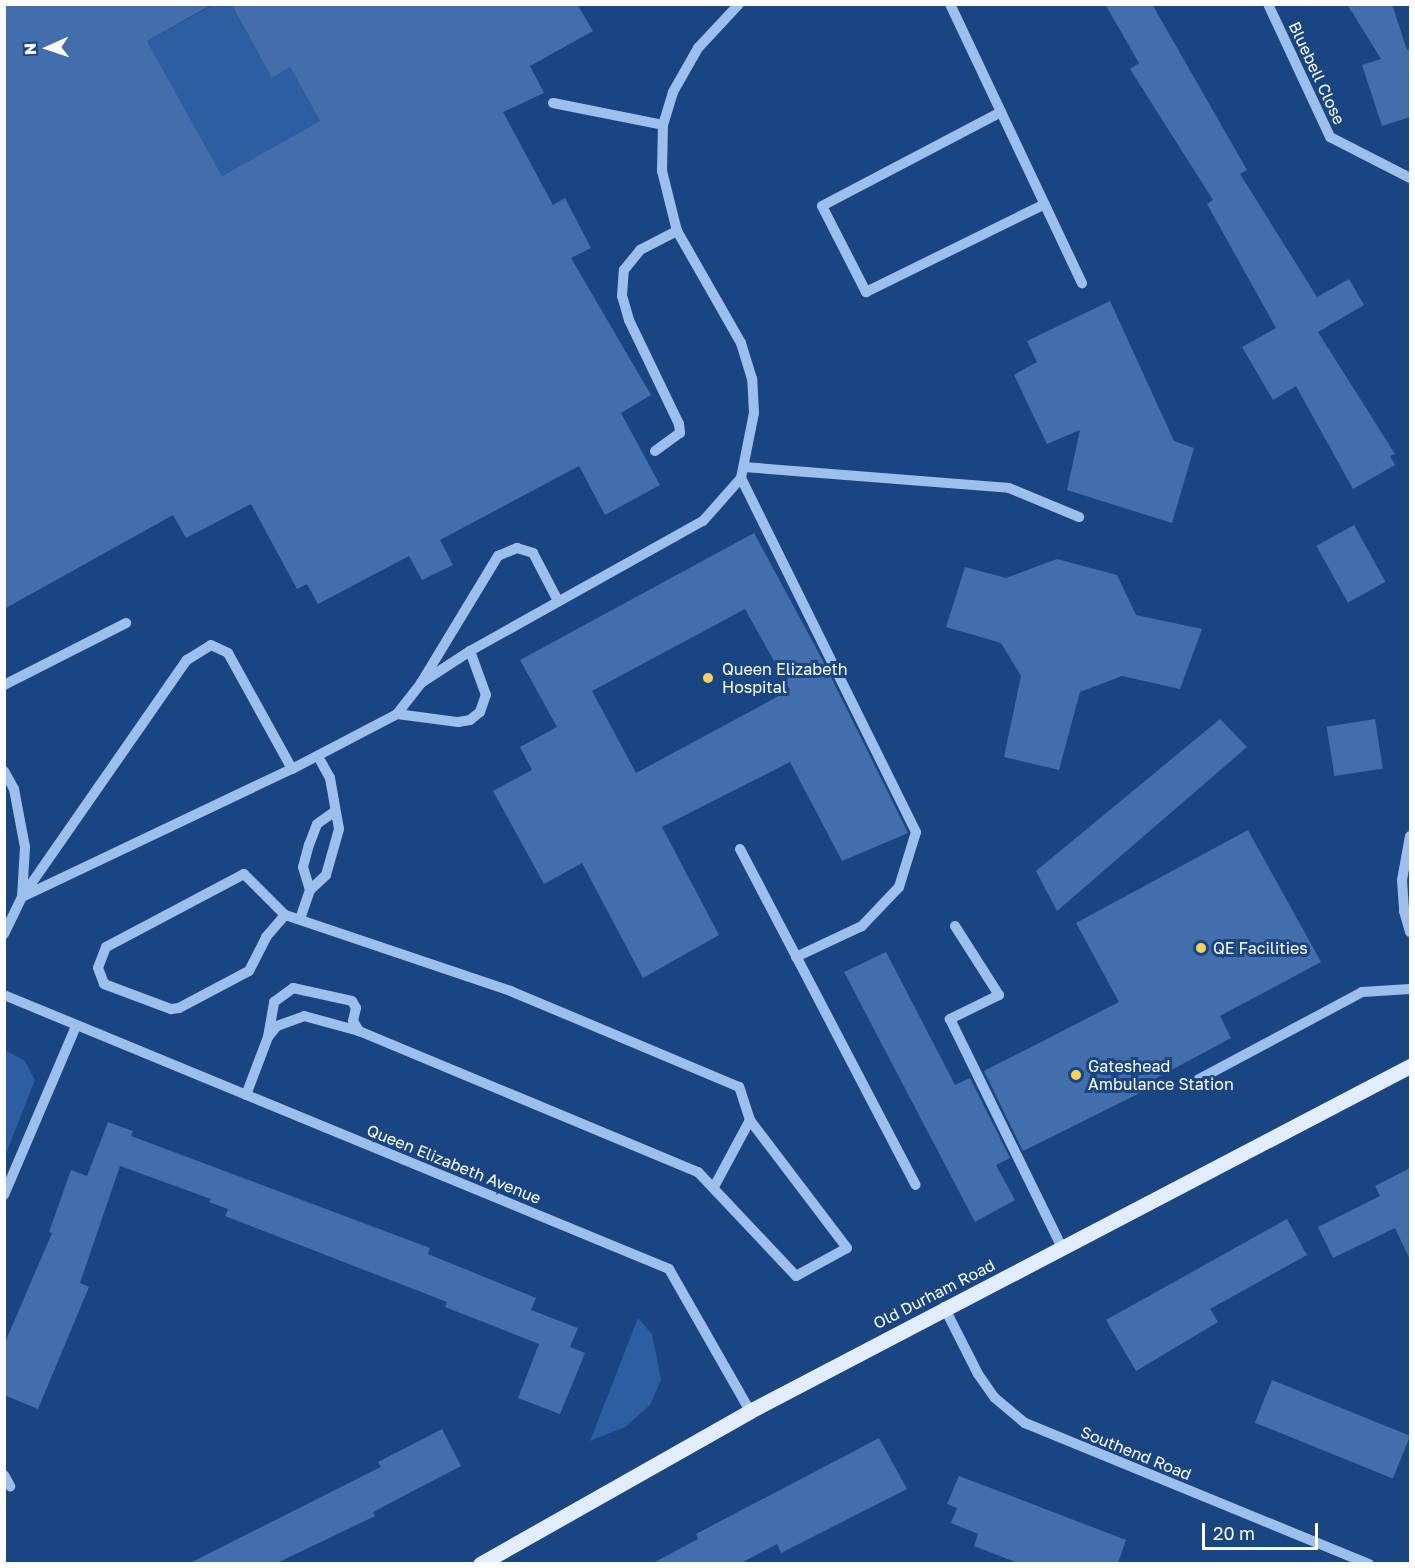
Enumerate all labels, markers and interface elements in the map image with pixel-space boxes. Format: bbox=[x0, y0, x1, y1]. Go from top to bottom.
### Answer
north arrow bbox=[18, 18, 78, 78]
street label: Bluebell Close bbox=[1285, 18, 1349, 128]
text: N bbox=[20, 42, 40, 56]
place label: Queen Elizabeth Hospital bbox=[722, 659, 848, 697]
marker: Queen Elizabeth Hospital bbox=[699, 669, 717, 687]
place label: QE Facilities bbox=[1213, 938, 1308, 958]
marker: QE Facilities bbox=[1194, 941, 1208, 955]
place label: Gateshead Ambulance Station bbox=[1088, 1056, 1234, 1094]
marker: Gateshead Ambulance Station bbox=[1069, 1068, 1083, 1082]
street label: Queen Elizabeth Avenue bbox=[364, 1120, 544, 1208]
street label: Old Durham Road bbox=[870, 1255, 998, 1333]
street label: Southend Road bbox=[1078, 1422, 1194, 1484]
scale bar bbox=[1205, 1511, 1320, 1549]
text: 20 m bbox=[1213, 1522, 1255, 1544]

